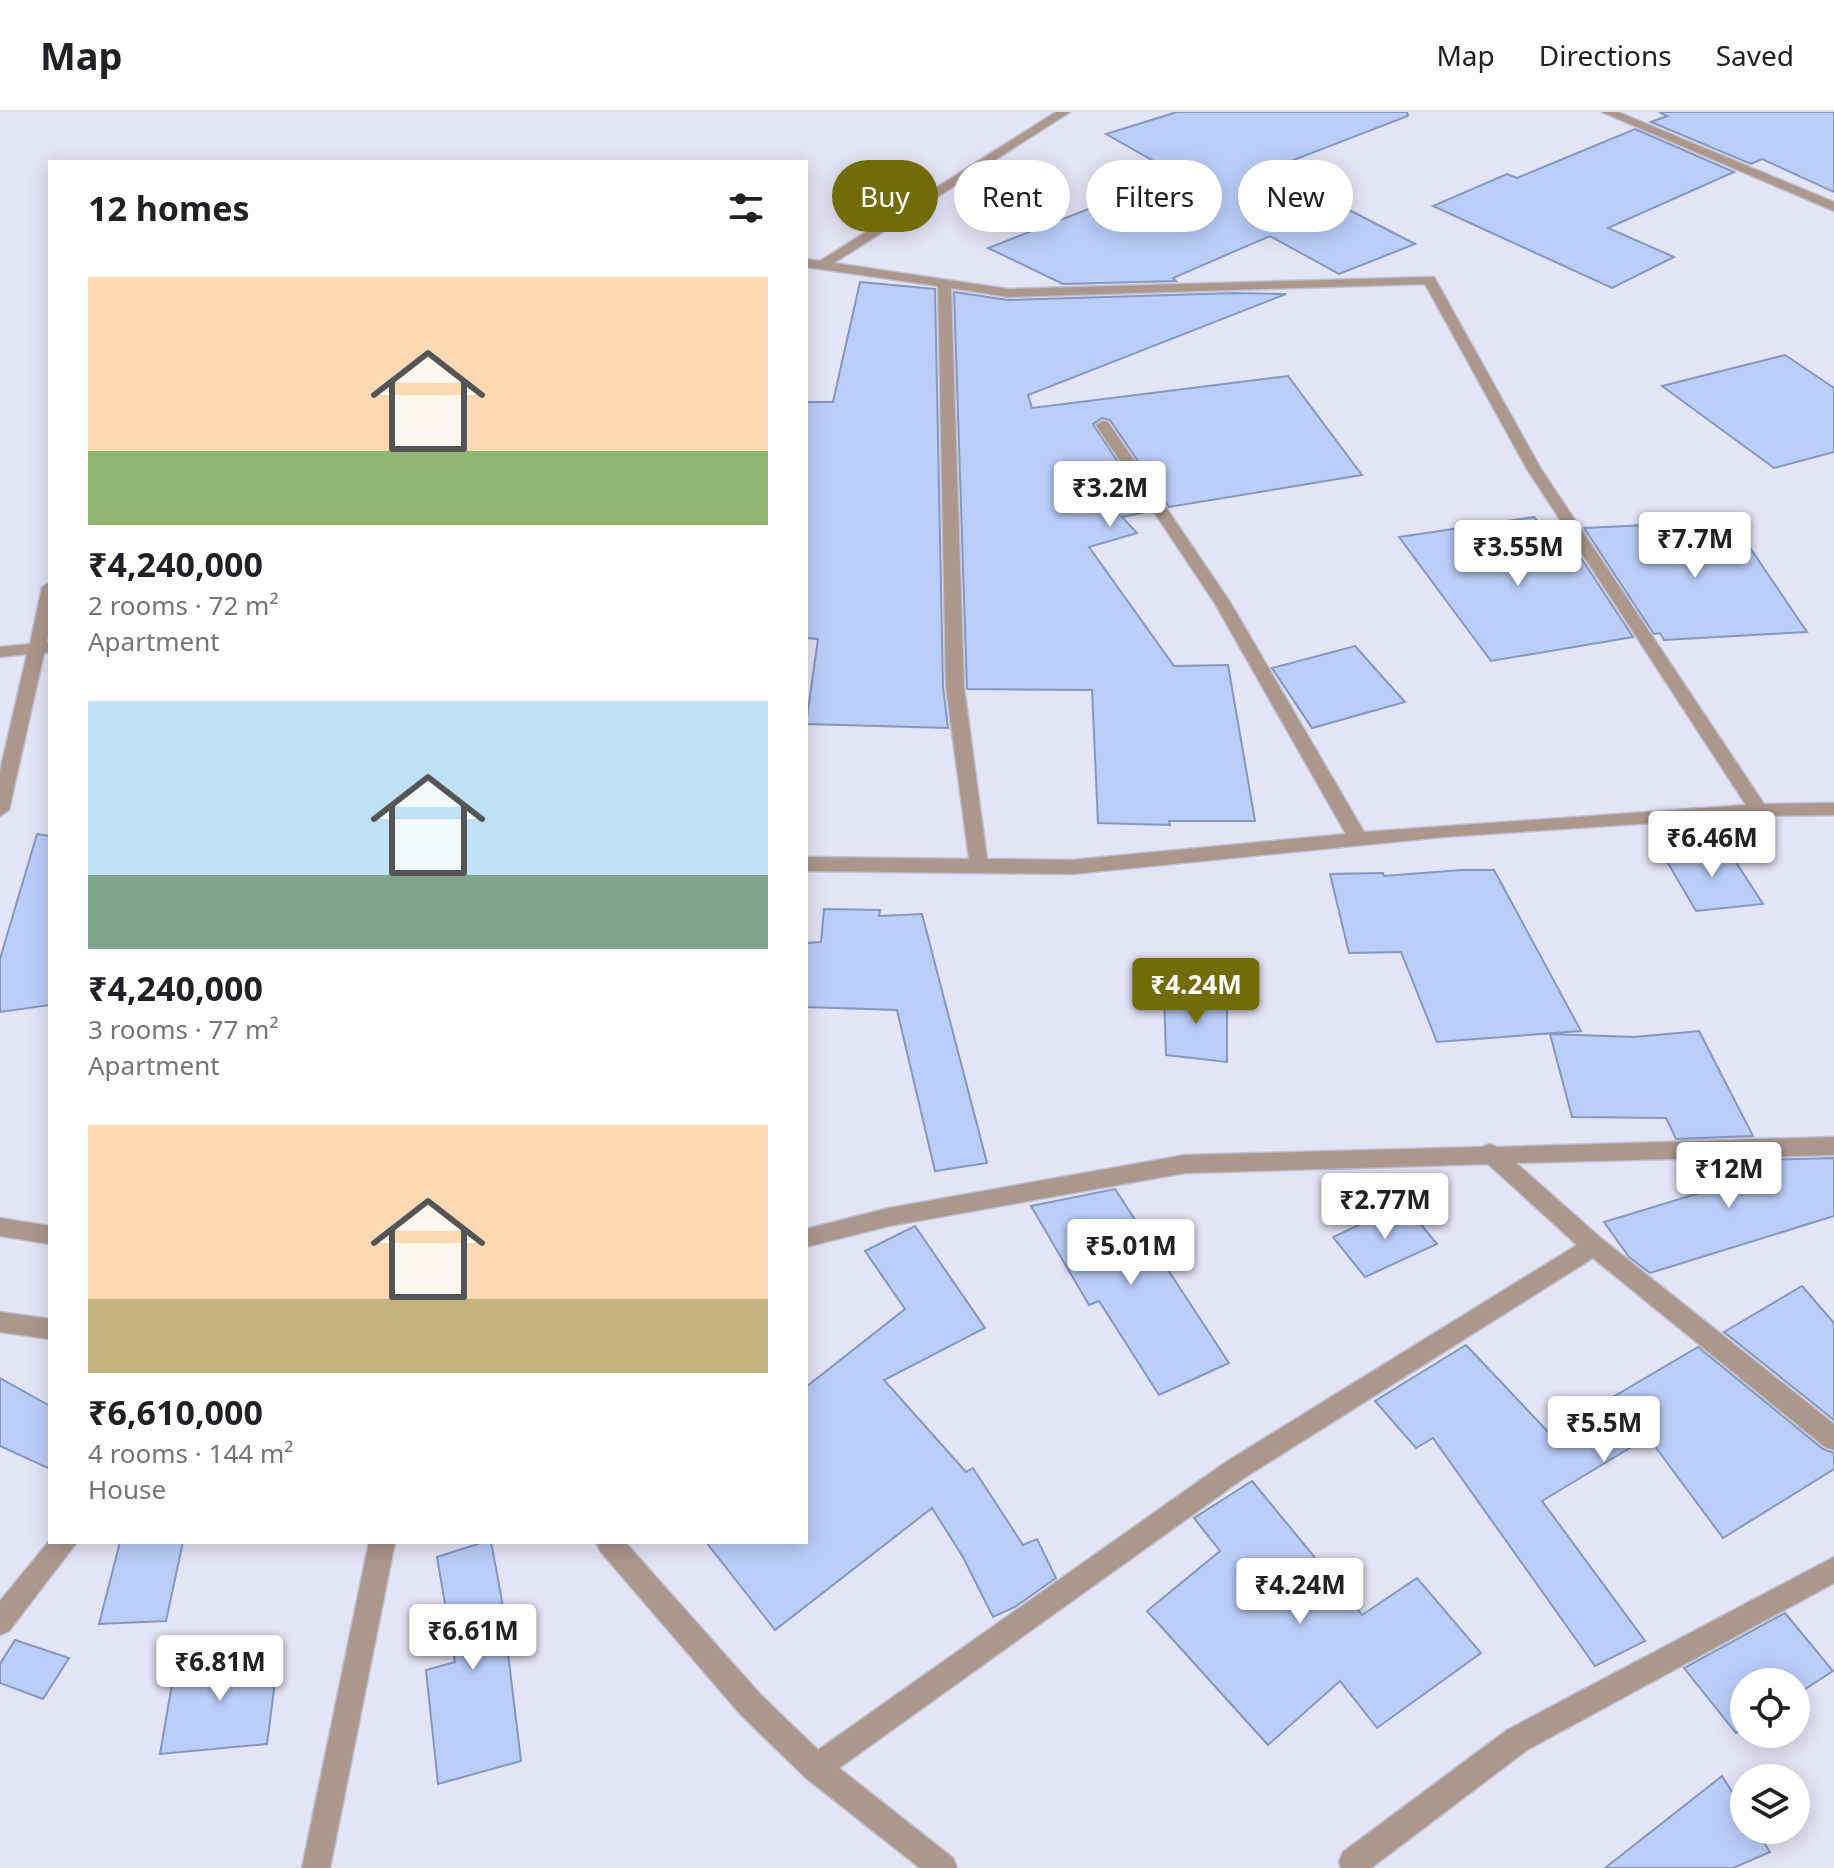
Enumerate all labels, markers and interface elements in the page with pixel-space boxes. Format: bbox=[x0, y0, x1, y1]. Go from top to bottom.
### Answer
text: Map bbox=[40, 29, 123, 81]
text: Map bbox=[1436, 36, 1495, 74]
text: Directions bbox=[1539, 36, 1672, 74]
text: Saved bbox=[1716, 36, 1794, 74]
chip: Buy bbox=[832, 160, 938, 232]
chip: Rent bbox=[954, 160, 1070, 232]
chip: Filters bbox=[1086, 160, 1222, 232]
chip: New bbox=[1238, 160, 1353, 232]
text: 12 homes bbox=[88, 185, 250, 231]
icon: filters bbox=[724, 186, 768, 230]
icon: home bbox=[356, 329, 500, 473]
pin: ₹3.2M bbox=[1054, 461, 1166, 529]
text: ₹3.2M bbox=[1072, 469, 1148, 505]
pin: ₹7.7M bbox=[1639, 512, 1751, 580]
pin: ₹3.55M bbox=[1453, 520, 1583, 588]
text: ₹7.7M bbox=[1657, 520, 1733, 556]
text: ₹3.55M bbox=[1472, 528, 1564, 564]
text: ₹4,240,000 bbox=[88, 541, 263, 587]
text: 2 rooms · 72 m² bbox=[88, 587, 278, 623]
text: Apartment bbox=[88, 623, 220, 659]
icon: home bbox=[356, 753, 500, 897]
pin: ₹6.46M bbox=[1647, 811, 1777, 879]
text: ₹6.46M bbox=[1666, 819, 1758, 855]
pin: ₹4.24M bbox=[1131, 958, 1261, 1026]
text: ₹4,240,000 bbox=[88, 965, 263, 1011]
text: ₹4.24M bbox=[1150, 966, 1242, 1002]
text: 3 rooms · 77 m² bbox=[88, 1011, 278, 1047]
text: Apartment bbox=[88, 1047, 220, 1083]
pin: ₹12M bbox=[1682, 1142, 1776, 1210]
text: ₹12M bbox=[1694, 1150, 1764, 1186]
pin: ₹2.77M bbox=[1320, 1173, 1450, 1241]
icon: home bbox=[356, 1177, 500, 1321]
text: ₹2.77M bbox=[1339, 1181, 1431, 1217]
pin: ₹5.01M bbox=[1066, 1219, 1196, 1287]
text: ₹5.01M bbox=[1085, 1227, 1177, 1263]
text: ₹6,610,000 bbox=[88, 1389, 263, 1435]
pin: ₹5.5M bbox=[1548, 1396, 1660, 1464]
text: ₹5.5M bbox=[1566, 1404, 1642, 1440]
text: 4 rooms · 144 m² bbox=[88, 1435, 293, 1471]
text: House bbox=[88, 1471, 166, 1507]
pin: ₹4.24M bbox=[1235, 1558, 1365, 1626]
text: ₹4.24M bbox=[1254, 1566, 1346, 1602]
pin: ₹6.61M bbox=[408, 1604, 538, 1672]
text: ₹6.61M bbox=[427, 1612, 519, 1648]
pin: ₹6.81M bbox=[155, 1635, 285, 1703]
text: ₹6.81M bbox=[174, 1643, 266, 1679]
map controls bbox=[1730, 1668, 1810, 1844]
button: locate bbox=[1730, 1668, 1810, 1748]
button: layers bbox=[1730, 1764, 1810, 1844]

